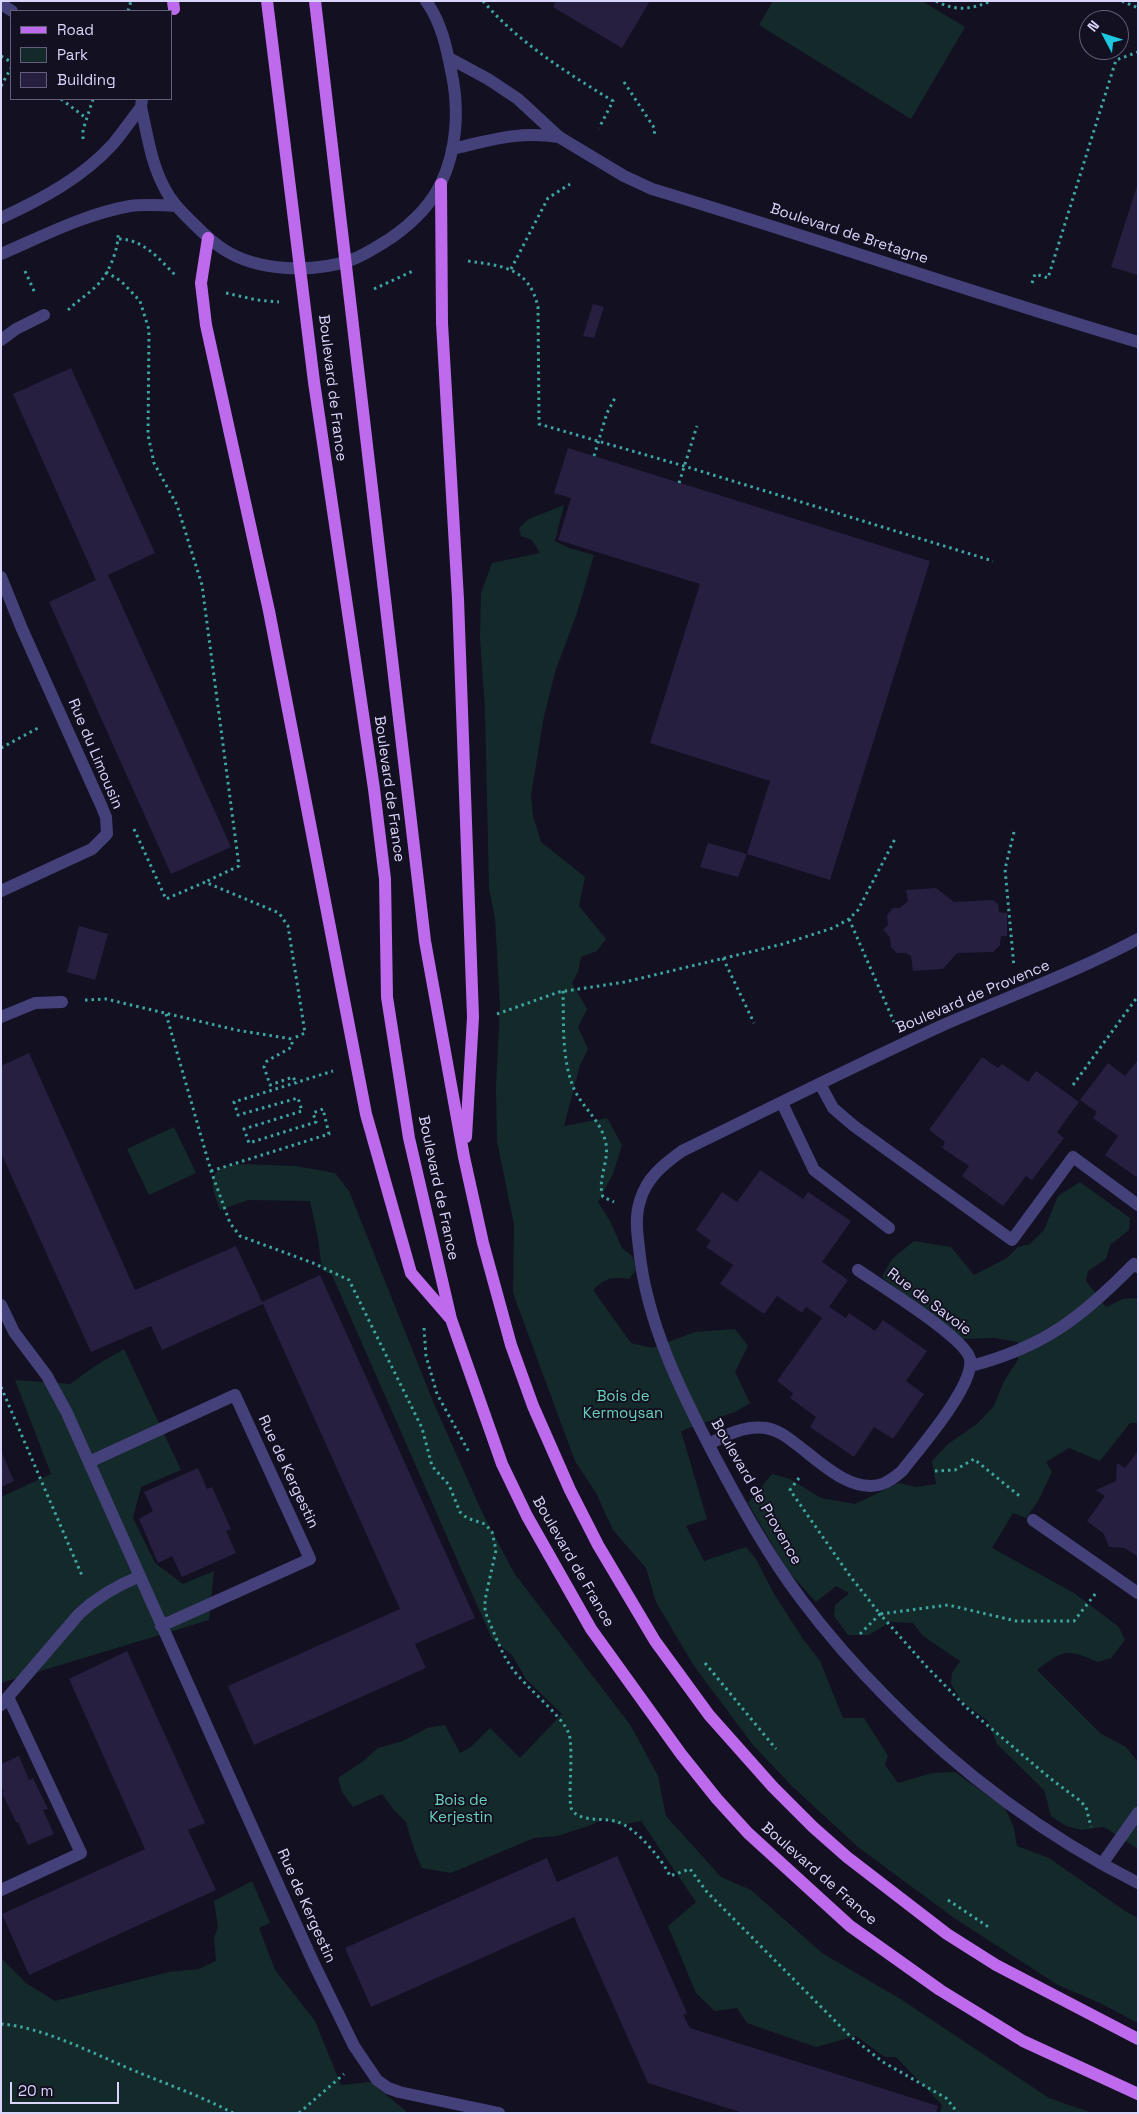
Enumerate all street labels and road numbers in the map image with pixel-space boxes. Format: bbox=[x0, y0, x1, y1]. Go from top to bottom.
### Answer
street label: Boulevard de Bretagne bbox=[768, 200, 930, 268]
street label: Boulevard de France bbox=[314, 314, 350, 462]
street label: Rue du Limousin bbox=[64, 696, 126, 812]
street label: Boulevard de France bbox=[370, 715, 408, 863]
street label: Boulevard de Provence bbox=[893, 956, 1053, 1038]
street label: Boulevard de France bbox=[414, 1114, 462, 1262]
street label: Rue de Savoie bbox=[883, 1264, 975, 1340]
street label: Rue de Kergestin bbox=[254, 1413, 322, 1531]
street label: Boulevard de Provence bbox=[707, 1416, 805, 1568]
street label: Boulevard de France bbox=[528, 1494, 618, 1630]
street label: Boulevard de France bbox=[757, 1819, 881, 1929]
street label: Rue de Kergestin bbox=[273, 1846, 339, 1966]

